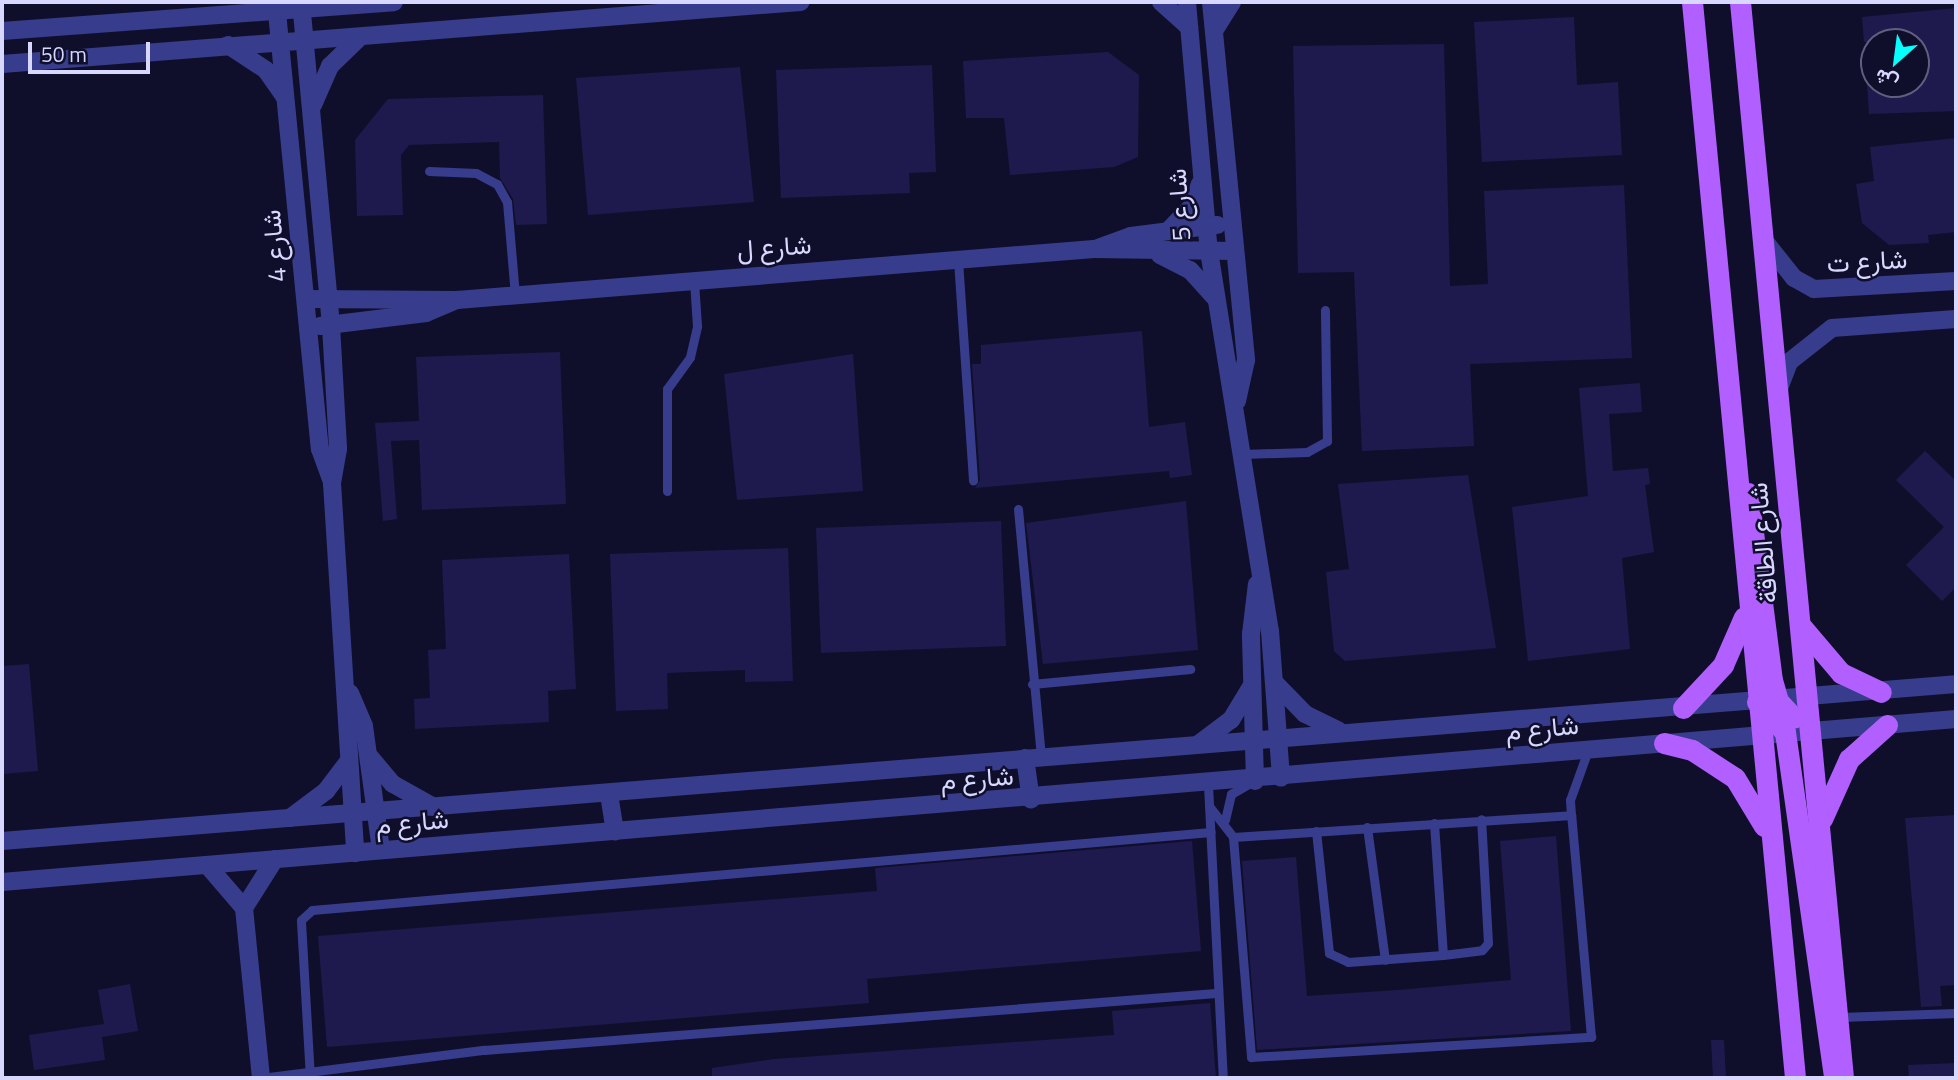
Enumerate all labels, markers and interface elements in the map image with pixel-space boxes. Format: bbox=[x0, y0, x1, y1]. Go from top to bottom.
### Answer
scale bar bbox=[32, 28, 154, 72]
north arrow bbox=[1860, 28, 1930, 98]
text: 50 m bbox=[41, 38, 87, 70]
text: ش bbox=[1869, 62, 1903, 98]
street label: شارع 5 bbox=[1161, 168, 1197, 242]
street label: شارع 4 bbox=[255, 208, 293, 284]
street label: شارع ل bbox=[736, 229, 812, 265]
street label: شارع ت bbox=[1826, 243, 1908, 279]
street label: شارع الطاقة bbox=[1742, 481, 1784, 605]
street label: شارع م bbox=[1504, 709, 1580, 747]
street label: شارع م bbox=[939, 760, 1015, 796]
street label: شارع م bbox=[374, 803, 450, 841]

